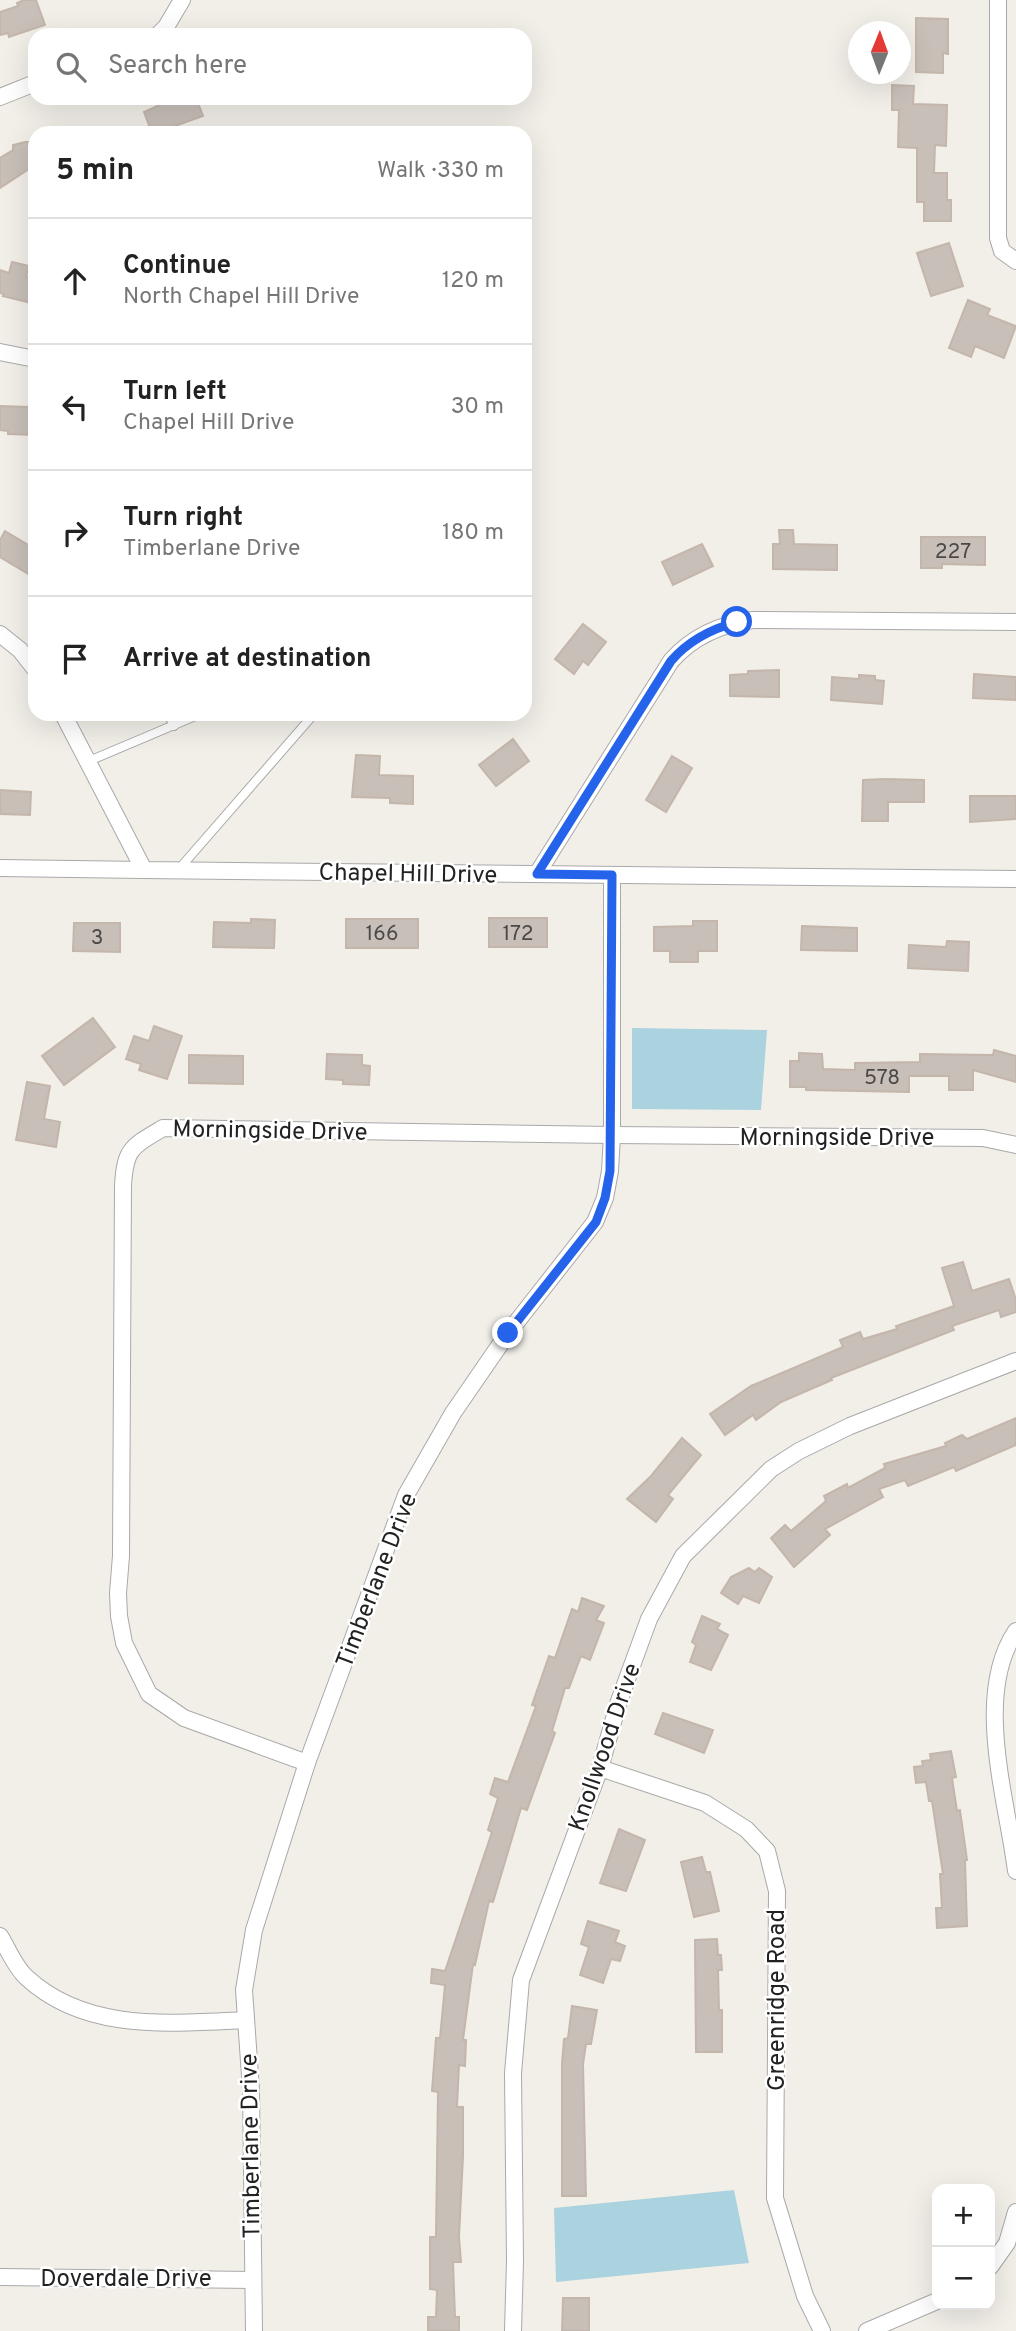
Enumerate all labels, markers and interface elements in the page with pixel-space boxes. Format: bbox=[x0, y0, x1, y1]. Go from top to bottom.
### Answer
north arrow bbox=[848, 21, 911, 84]
search box bbox=[28, 28, 532, 105]
icon: search bbox=[52, 48, 90, 86]
text: Search here bbox=[108, 50, 247, 83]
text: 5 min bbox=[56, 153, 134, 190]
text: Walk · 330 m bbox=[377, 157, 504, 186]
text: Continue bbox=[123, 250, 231, 283]
icon: ahead bbox=[56, 262, 94, 300]
text: 120 m bbox=[442, 267, 504, 296]
text: North Chapel Hill Drive bbox=[123, 283, 359, 312]
text: Turn left bbox=[123, 376, 227, 409]
icon: left bbox=[56, 388, 94, 426]
text: 30 m bbox=[451, 393, 504, 422]
text: Chapel Hill Drive bbox=[123, 409, 294, 438]
text: Turn right bbox=[123, 502, 243, 535]
icon: right bbox=[56, 514, 94, 552]
text: 180 m bbox=[442, 519, 504, 548]
text: Timberlane Drive bbox=[123, 535, 300, 564]
house number: 227 bbox=[935, 539, 971, 566]
route start bbox=[721, 606, 752, 637]
icon: arrive bbox=[56, 640, 94, 678]
text: Arrive at destination bbox=[123, 643, 371, 676]
street label: Chapel Hill Drive bbox=[318, 858, 498, 892]
house number: 166 bbox=[366, 921, 398, 948]
house number: 172 bbox=[502, 921, 534, 948]
house number: 3 bbox=[91, 925, 103, 952]
house number: 578 bbox=[864, 1065, 900, 1092]
street label: Morningside Drive bbox=[172, 1115, 368, 1149]
street label: Morningside Drive bbox=[739, 1124, 935, 1154]
route end bbox=[492, 1317, 523, 1348]
street label: Timberlane Drive bbox=[331, 1489, 425, 1673]
street label: Knollwood Drive bbox=[563, 1659, 649, 1836]
street label: Greenridge Road bbox=[763, 1909, 793, 2091]
street label: Timberlane Drive bbox=[235, 2053, 269, 2239]
map controls bbox=[932, 2184, 995, 2310]
button: + bbox=[932, 2184, 995, 2247]
button: − bbox=[932, 2247, 995, 2310]
street label: Doverdale Drive bbox=[40, 2265, 212, 2295]

